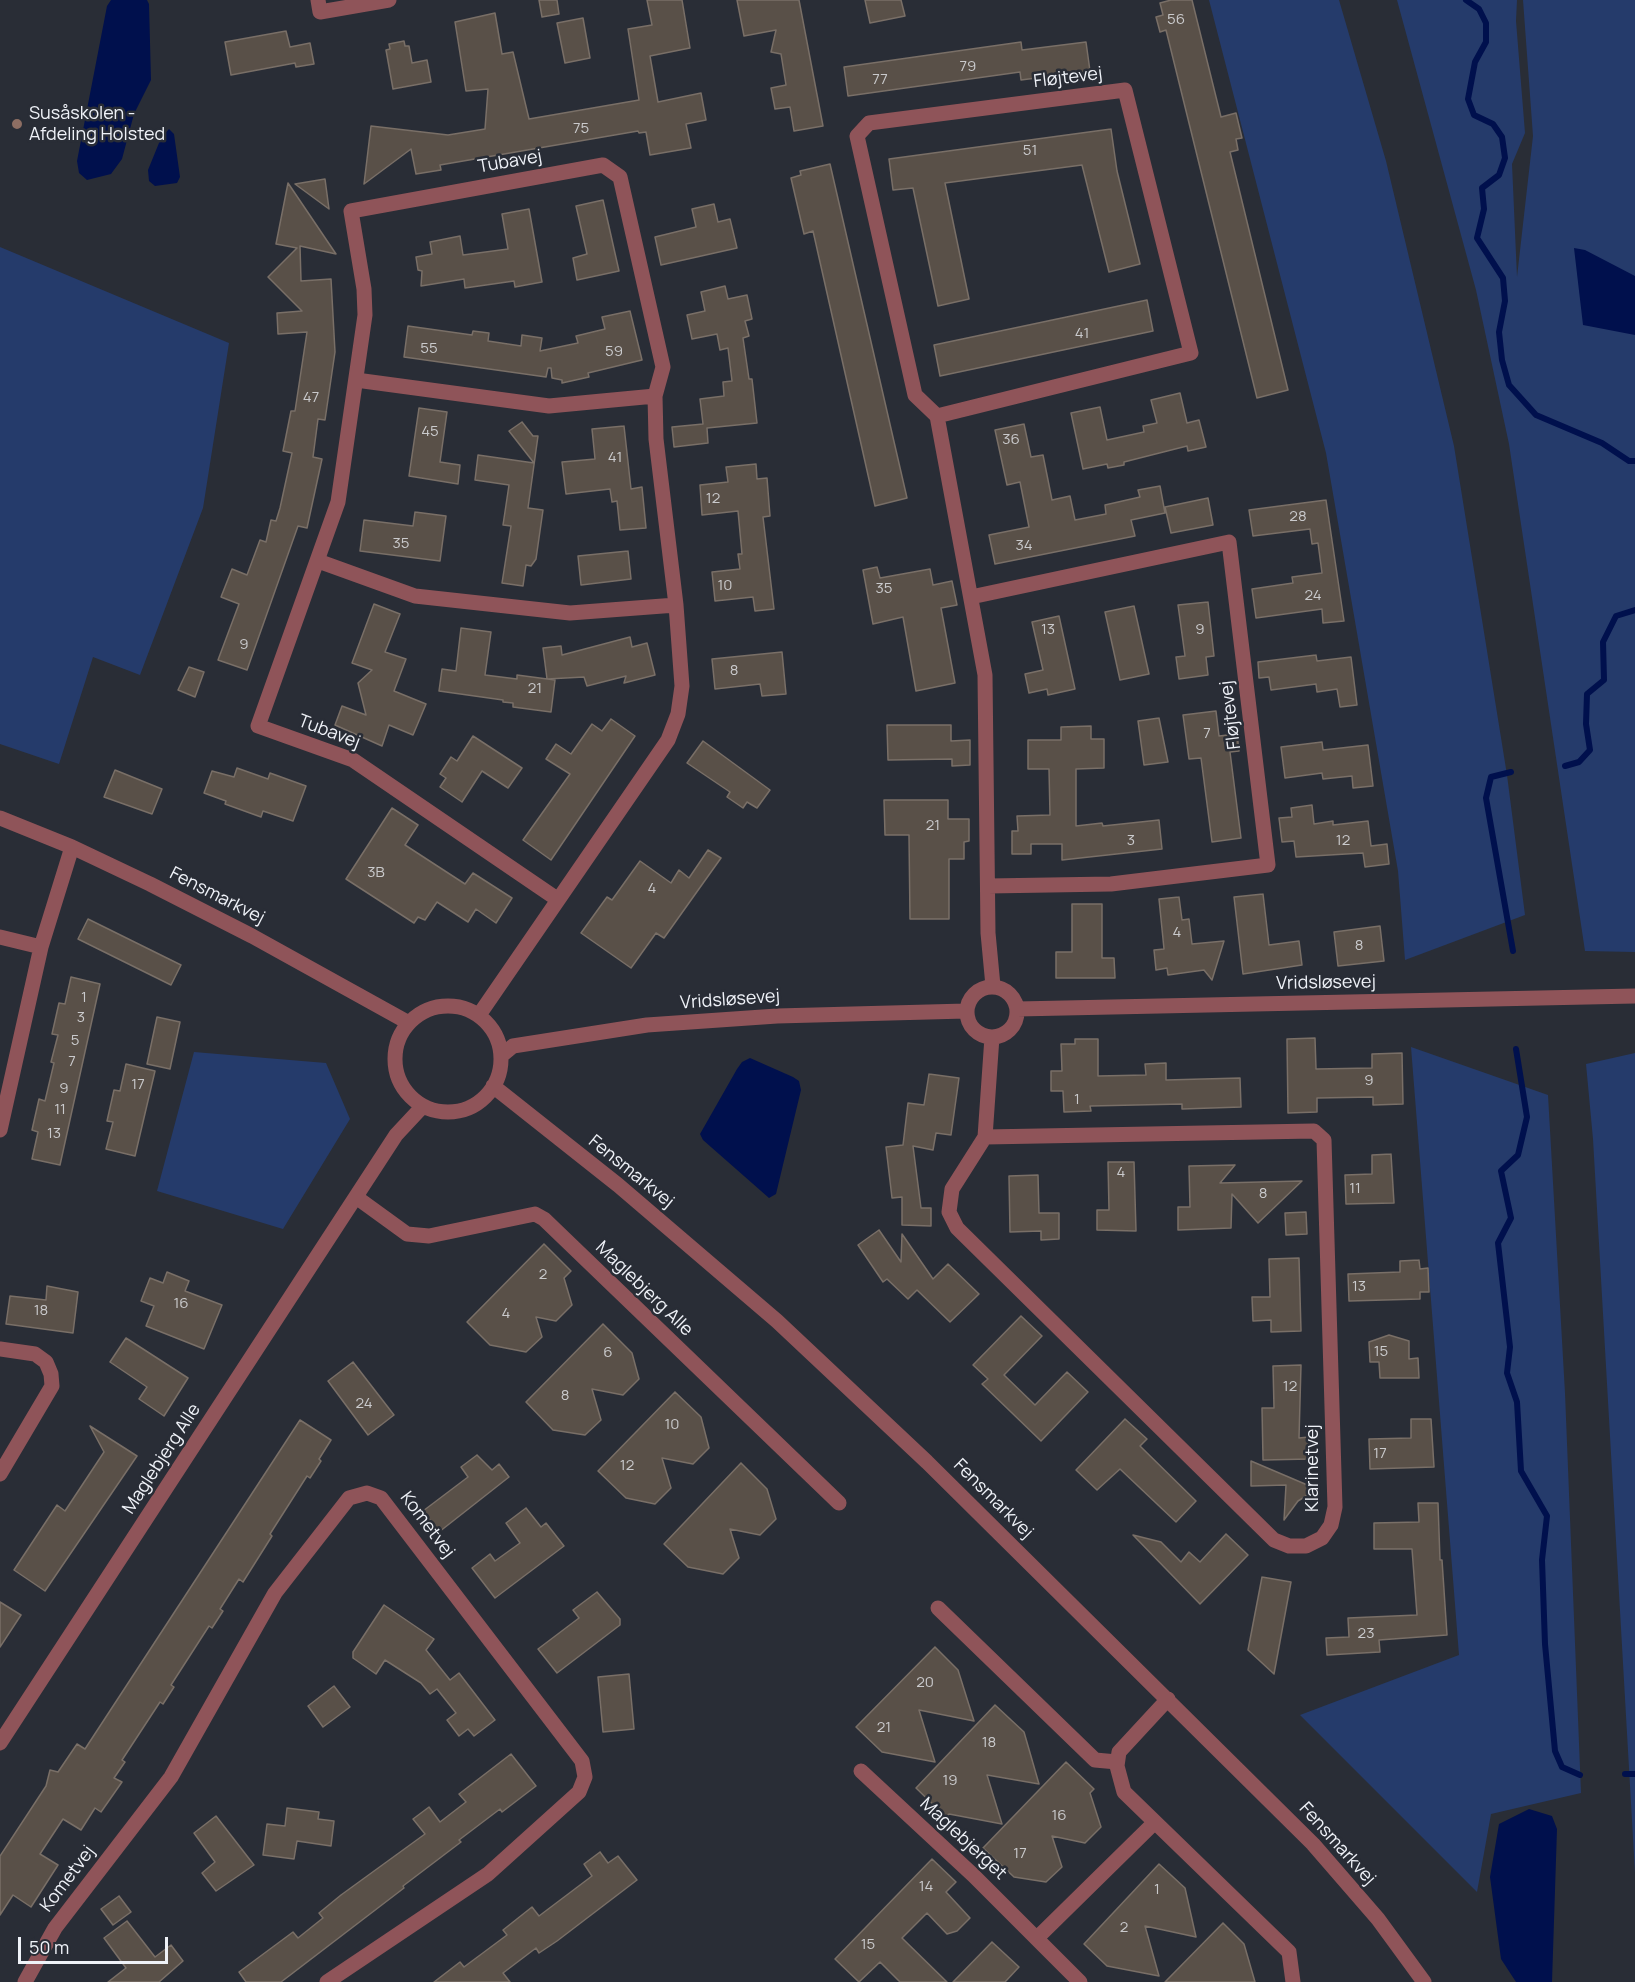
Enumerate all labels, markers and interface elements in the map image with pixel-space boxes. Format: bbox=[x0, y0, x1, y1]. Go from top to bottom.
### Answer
house number: 56 bbox=[1167, 11, 1185, 29]
house number: 79 bbox=[960, 58, 976, 76]
street label: Fløjtevej bbox=[1032, 63, 1104, 93]
house number: 77 bbox=[872, 71, 888, 89]
place label: Susåskolen - Afdeling Holsted bbox=[29, 103, 165, 146]
marker: Susåskolen - Afdeling Holsted bbox=[10, 117, 24, 131]
house number: 75 bbox=[573, 120, 589, 138]
house number: 51 bbox=[1023, 142, 1037, 160]
street label: Tubavej bbox=[476, 146, 544, 178]
house number: 41 bbox=[1075, 325, 1089, 343]
house number: 55 bbox=[420, 340, 438, 358]
house number: 59 bbox=[605, 343, 623, 361]
house number: 47 bbox=[303, 389, 319, 407]
house number: 45 bbox=[421, 423, 439, 441]
house number: 36 bbox=[1002, 431, 1020, 449]
house number: 41 bbox=[608, 449, 622, 467]
house number: 12 bbox=[706, 490, 720, 508]
house number: 28 bbox=[1289, 508, 1307, 526]
house number: 35 bbox=[393, 535, 409, 553]
house number: 34 bbox=[1015, 537, 1033, 555]
house number: 10 bbox=[718, 577, 732, 595]
house number: 35 bbox=[876, 580, 892, 598]
house number: 24 bbox=[1304, 587, 1322, 605]
house number: 13 bbox=[1041, 621, 1055, 639]
house number: 9 bbox=[1195, 621, 1205, 639]
house number: 9 bbox=[239, 636, 249, 654]
house number: 8 bbox=[730, 662, 738, 680]
street label: Fløjtevej bbox=[1216, 679, 1246, 751]
house number: 21 bbox=[528, 680, 542, 698]
street label: Tubavej bbox=[295, 710, 363, 754]
house number: 7 bbox=[1203, 725, 1211, 743]
house number: 21 bbox=[926, 817, 940, 835]
house number: 3 bbox=[1127, 832, 1135, 850]
house number: 12 bbox=[1336, 832, 1350, 850]
street label: Fensmarkvej bbox=[166, 863, 268, 929]
house number: 3B bbox=[367, 864, 385, 882]
house number: 4 bbox=[648, 880, 656, 898]
house number: 4 bbox=[1173, 924, 1181, 942]
house number: 8 bbox=[1355, 937, 1363, 955]
street label: Vridsløsevej bbox=[1276, 971, 1376, 995]
street label: Vridsløsevej bbox=[679, 986, 781, 1014]
house number: 1 bbox=[81, 989, 87, 1007]
house number: 3 bbox=[77, 1009, 85, 1027]
house number: 5 bbox=[71, 1032, 79, 1050]
house number: 7 bbox=[68, 1053, 76, 1071]
house number: 9 bbox=[1364, 1072, 1374, 1090]
house number: 17 bbox=[131, 1076, 145, 1094]
house number: 9 bbox=[59, 1080, 69, 1098]
house number: 1 bbox=[1074, 1091, 1080, 1109]
house number: 11 bbox=[54, 1101, 66, 1119]
house number: 13 bbox=[47, 1125, 61, 1143]
street label: Fensmarkvej bbox=[584, 1131, 678, 1213]
house number: 4 bbox=[1117, 1164, 1125, 1182]
house number: 11 bbox=[1349, 1180, 1361, 1198]
house number: 8 bbox=[1259, 1185, 1267, 1203]
street label: Maglebjerg Alle bbox=[591, 1237, 697, 1341]
house number: 2 bbox=[539, 1266, 547, 1284]
house number: 13 bbox=[1352, 1278, 1366, 1296]
house number: 16 bbox=[173, 1295, 189, 1313]
house number: 18 bbox=[34, 1302, 48, 1320]
house number: 4 bbox=[502, 1305, 510, 1323]
house number: 15 bbox=[1374, 1343, 1388, 1361]
house number: 6 bbox=[603, 1344, 613, 1362]
house number: 12 bbox=[1283, 1378, 1297, 1396]
house number: 8 bbox=[561, 1387, 569, 1405]
house number: 24 bbox=[355, 1395, 373, 1413]
street label: Maglebjerg Alle bbox=[118, 1400, 206, 1518]
house number: 10 bbox=[665, 1416, 679, 1434]
street label: Klarinetvej bbox=[1302, 1424, 1324, 1512]
house number: 17 bbox=[1373, 1445, 1387, 1463]
street label: Fensmarkvej bbox=[949, 1455, 1037, 1543]
house number: 12 bbox=[620, 1457, 634, 1475]
street label: Kometvej bbox=[395, 1488, 459, 1562]
house number: 23 bbox=[1358, 1625, 1374, 1643]
house number: 20 bbox=[916, 1674, 934, 1692]
house number: 21 bbox=[877, 1719, 891, 1737]
house number: 18 bbox=[982, 1734, 996, 1752]
house number: 19 bbox=[942, 1772, 958, 1790]
street label: Maglebjerget bbox=[915, 1793, 1011, 1885]
street label: Fensmarkvej bbox=[1294, 1798, 1380, 1890]
house number: 16 bbox=[1051, 1807, 1067, 1825]
street label: Kometvej bbox=[36, 1842, 100, 1916]
house number: 17 bbox=[1013, 1845, 1027, 1863]
house number: 14 bbox=[919, 1878, 933, 1896]
house number: 1 bbox=[1154, 1881, 1160, 1899]
house number: 2 bbox=[1120, 1919, 1128, 1937]
scale bar bbox=[21, 1925, 171, 1963]
text: 50 m bbox=[29, 1935, 69, 1959]
house number: 15 bbox=[861, 1936, 875, 1954]

